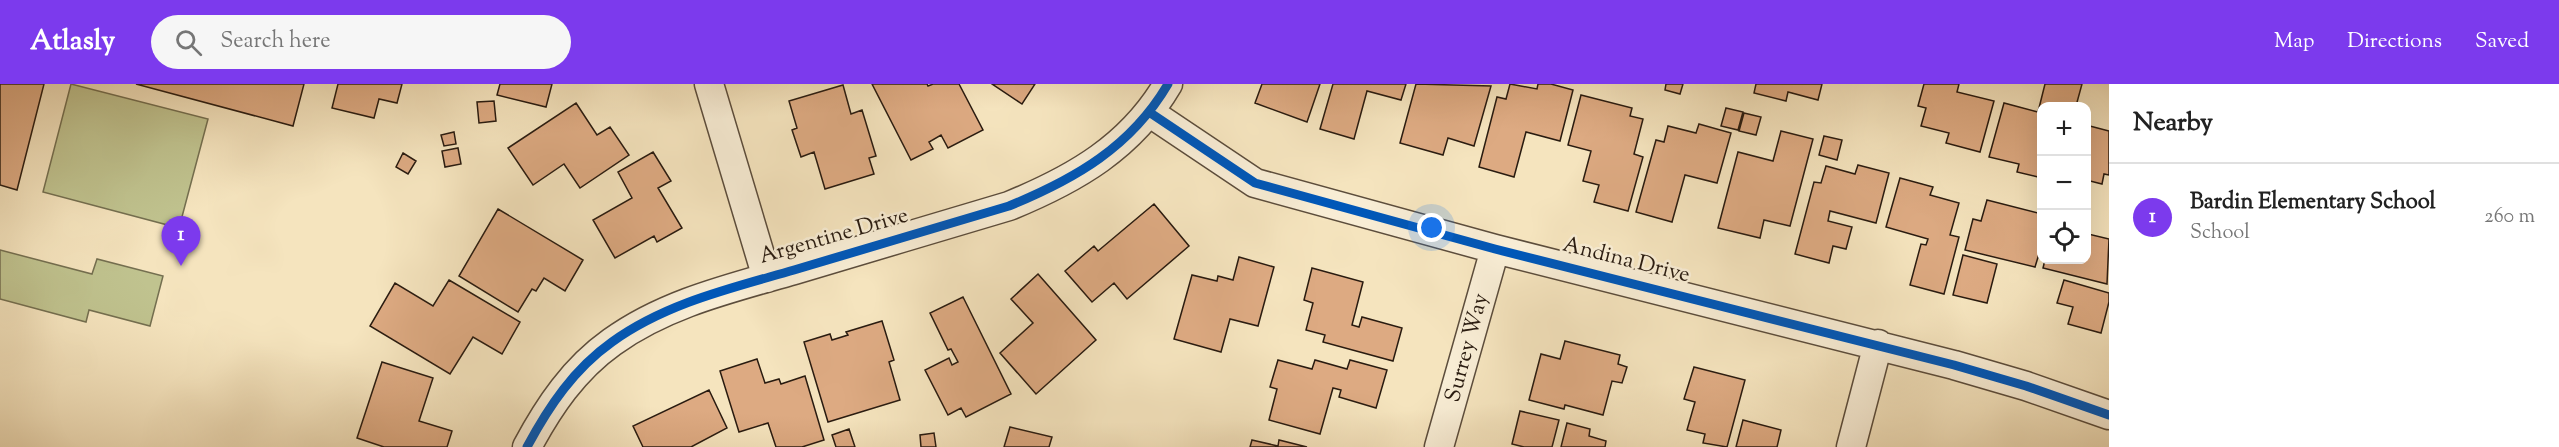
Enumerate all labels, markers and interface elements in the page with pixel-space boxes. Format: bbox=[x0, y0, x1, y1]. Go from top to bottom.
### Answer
search box bbox=[151, 15, 571, 69]
text: Atlasly bbox=[30, 22, 115, 62]
icon: search bbox=[172, 26, 205, 59]
text: Search here bbox=[220, 26, 331, 58]
text: Map bbox=[2274, 27, 2314, 57]
text: Directions bbox=[2347, 27, 2442, 57]
text: Saved bbox=[2475, 27, 2529, 57]
map controls bbox=[2037, 102, 2091, 264]
button: + bbox=[2037, 102, 2091, 156]
text: Nearby bbox=[2133, 105, 2213, 142]
button: − bbox=[2037, 156, 2091, 210]
text: Bardin Elementary School bbox=[2190, 187, 2436, 219]
street label: Argentine Drive bbox=[756, 200, 912, 274]
text: 1 bbox=[2149, 203, 2156, 232]
text: 260 m bbox=[2484, 203, 2535, 232]
button: locate bbox=[2037, 210, 2091, 264]
your location bbox=[1417, 213, 1446, 242]
pin: 1 bbox=[162, 216, 201, 266]
text: School bbox=[2190, 219, 2250, 248]
street label: Andina Drive bbox=[1559, 230, 1693, 292]
street label: Surrey Way bbox=[1438, 290, 1498, 406]

